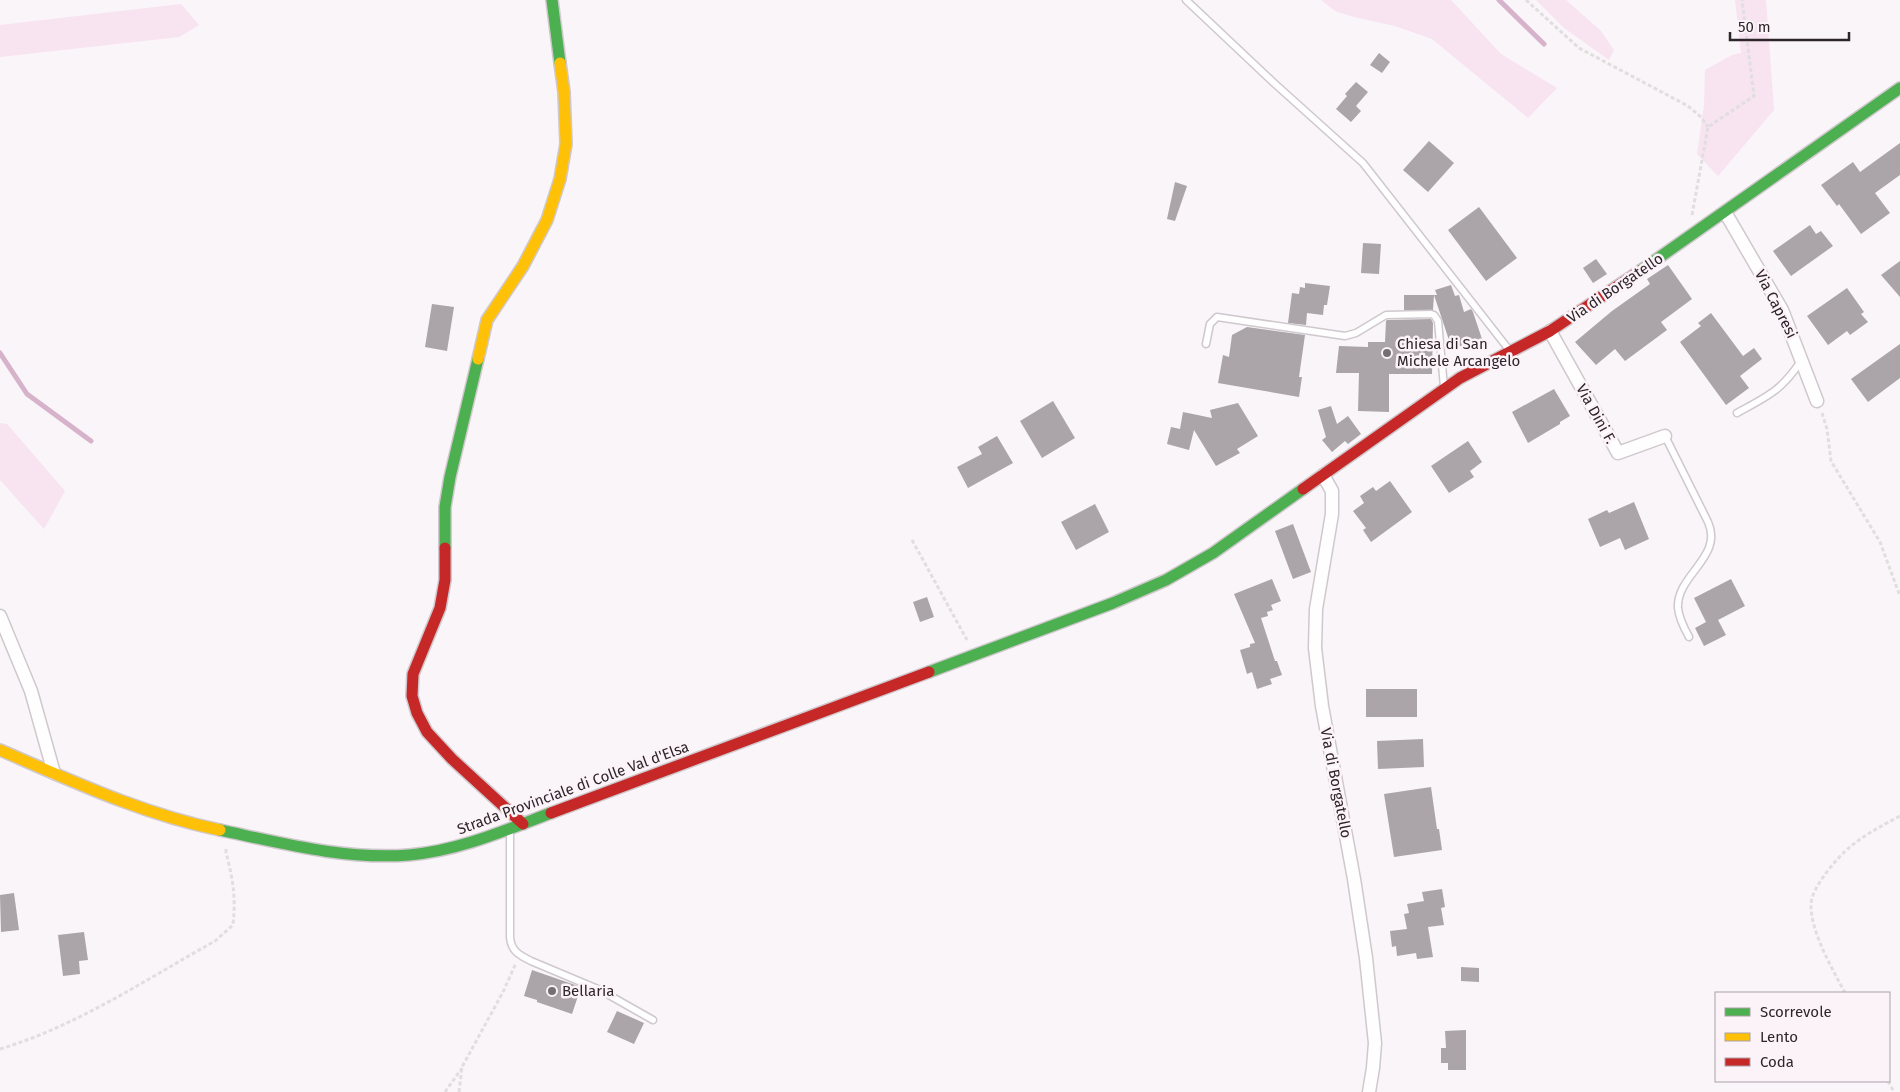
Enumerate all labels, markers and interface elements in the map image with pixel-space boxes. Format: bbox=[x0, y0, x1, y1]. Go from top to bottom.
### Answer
scale bar bbox=[1730, 10, 1849, 42]
text: 50 m bbox=[1738, 18, 1771, 36]
street label: Via di Borgatello bbox=[1564, 249, 1666, 327]
street label: Via Capresi bbox=[1751, 267, 1801, 341]
place label: Chiesa di San Michele Arcangelo bbox=[1397, 335, 1520, 370]
marker: Chiesa di San Michele Arcangelo bbox=[1381, 347, 1393, 359]
street label: Via Dini F. bbox=[1572, 381, 1620, 447]
street label: Via di Borgatello bbox=[1316, 726, 1356, 840]
street label: Strada Provinciale di Colle Val d'Elsa bbox=[455, 738, 691, 838]
place label: Bellaria bbox=[562, 982, 614, 1000]
marker: Bellaria bbox=[546, 985, 558, 997]
legend bbox=[1715, 992, 1890, 1082]
text: Scorrevole bbox=[1760, 1003, 1832, 1021]
text: Lento bbox=[1760, 1028, 1798, 1046]
text: Coda bbox=[1760, 1053, 1794, 1071]

